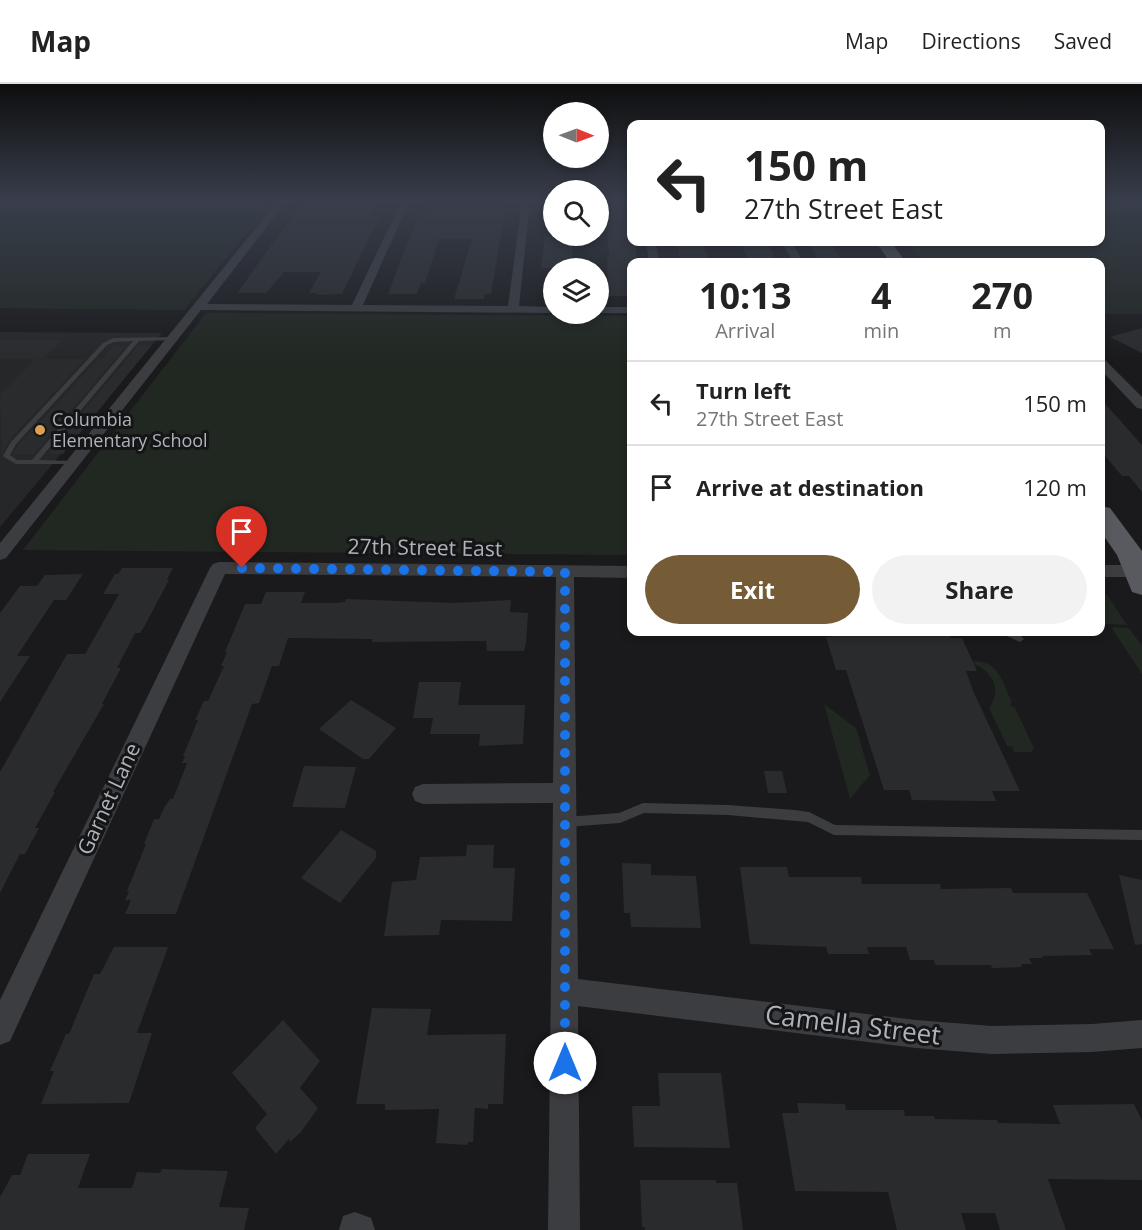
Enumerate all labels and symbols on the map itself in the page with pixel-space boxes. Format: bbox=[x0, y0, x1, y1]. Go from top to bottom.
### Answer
north arrow bbox=[543, 102, 609, 168]
place label: Columbia Elementary School bbox=[52, 407, 208, 452]
marker: Columbia Elementary School bbox=[33, 423, 47, 437]
pin bbox=[216, 506, 267, 568]
street label: 27th Street East bbox=[347, 532, 503, 562]
street label: Garnet Lane bbox=[70, 738, 146, 859]
street label: Camella Street bbox=[763, 995, 943, 1053]
position arrow bbox=[533, 1031, 597, 1095]

